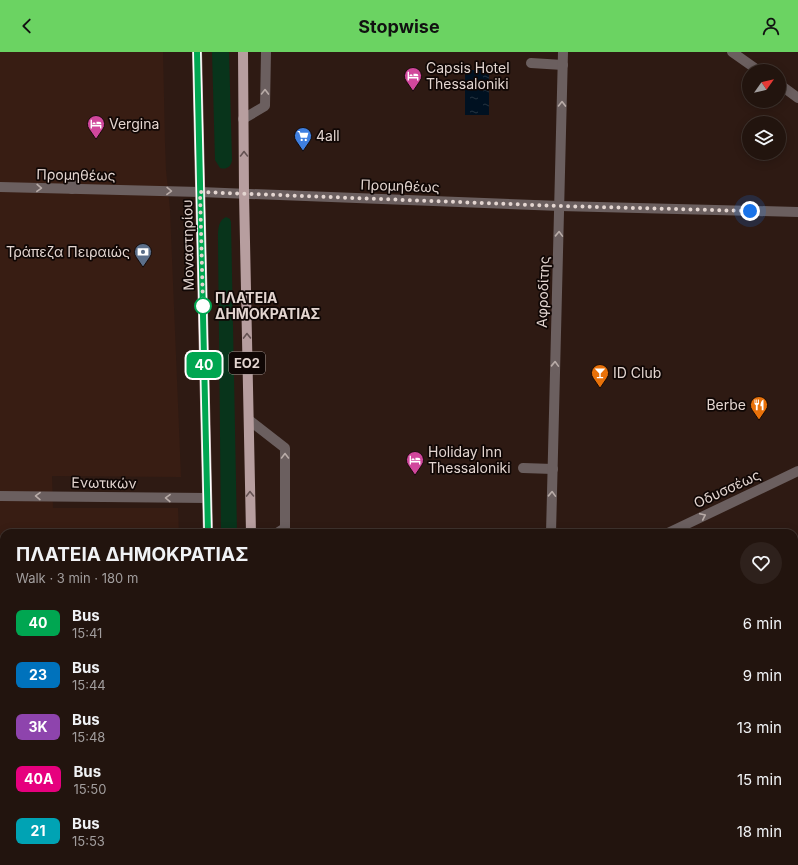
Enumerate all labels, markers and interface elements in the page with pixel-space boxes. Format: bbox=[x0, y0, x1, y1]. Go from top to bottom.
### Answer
icon: back bbox=[16, 15, 38, 37]
icon: person bbox=[760, 15, 782, 37]
text: Stopwise bbox=[358, 16, 440, 37]
place label: Capsis Hotel Thessaloniki bbox=[426, 59, 510, 92]
north arrow bbox=[742, 64, 786, 108]
map controls bbox=[742, 64, 786, 160]
hotel icon: Capsis Hotel Thessaloniki bbox=[403, 66, 423, 91]
one-way arrow bbox=[261, 89, 269, 95]
one-way arrow bbox=[558, 101, 566, 107]
hotel icon: Vergina bbox=[86, 114, 106, 139]
place label: Vergina bbox=[109, 115, 159, 132]
button: layers bbox=[742, 116, 786, 160]
supermarket icon: 4all bbox=[293, 126, 313, 151]
place label: 4all bbox=[316, 127, 340, 144]
one-way arrow bbox=[239, 151, 248, 157]
street label: Προμηθέως bbox=[36, 165, 116, 184]
street label: Προμηθέως bbox=[360, 176, 440, 195]
one-way arrow bbox=[36, 184, 42, 192]
one-way arrow bbox=[166, 187, 172, 195]
street label: Μοναστηρίου bbox=[178, 199, 197, 291]
your location bbox=[740, 201, 760, 221]
one-way arrow bbox=[555, 231, 563, 237]
bank icon: Τράπεζα Πειραιώς bbox=[133, 242, 153, 267]
place label: Τράπεζα Πειραιώς bbox=[6, 243, 130, 260]
street label: Αφροδίτης bbox=[533, 256, 552, 328]
place label: ΠΛΑΤΕΙΑ ΔΗΜΟΚΡΑΤΙΑΣ bbox=[215, 289, 320, 322]
marker: ΠΛΑΤΕΙΑ ΔΗΜΟΚΡΑΤΙΑΣ bbox=[194, 297, 212, 315]
one-way arrow bbox=[243, 333, 251, 339]
line badge: 40 bbox=[186, 352, 222, 378]
road number: ΕΟ2 bbox=[229, 352, 265, 374]
text: 40 bbox=[195, 356, 213, 373]
one-way arrow bbox=[551, 361, 560, 367]
bar icon: ID Club bbox=[590, 363, 610, 388]
place label: ID Club bbox=[613, 364, 661, 381]
restaurant icon: Berbe bbox=[749, 395, 769, 420]
place label: Berbe bbox=[706, 396, 746, 413]
place label: Holiday Inn Thessaloniki bbox=[428, 443, 511, 476]
hotel icon: Holiday Inn Thessaloniki bbox=[405, 450, 425, 475]
one-way arrow bbox=[281, 453, 289, 459]
street label: Οδυσσέως bbox=[691, 466, 763, 511]
street label: Ενωτικών bbox=[71, 473, 137, 492]
one-way arrow bbox=[246, 491, 255, 497]
one-way arrow bbox=[548, 491, 556, 497]
one-way arrow bbox=[35, 492, 41, 500]
one-way arrow bbox=[165, 493, 171, 502]
one-way arrow bbox=[699, 513, 707, 521]
button: heart bbox=[740, 542, 782, 584]
text: ΠΛΑΤΕΙΑ ΔΗΜΟΚΡΑΤΙΑΣ bbox=[16, 543, 248, 566]
text: Walk · 3 min · 180 m bbox=[16, 570, 138, 586]
text: Bus bbox=[72, 606, 100, 625]
text: 40 bbox=[29, 614, 47, 631]
text: 6 min bbox=[743, 614, 782, 633]
text: 15:41 bbox=[72, 625, 102, 641]
text: Bus bbox=[72, 658, 100, 677]
text: 23 bbox=[29, 666, 47, 683]
text: 9 min bbox=[743, 666, 782, 685]
text: 15:44 bbox=[72, 677, 106, 693]
text: Bus bbox=[72, 710, 100, 729]
text: 3Κ bbox=[28, 718, 48, 735]
text: 13 min bbox=[737, 718, 782, 737]
text: 15:48 bbox=[72, 729, 105, 745]
text: Bus bbox=[73, 762, 101, 781]
text: 40Α bbox=[24, 770, 53, 787]
text: 15 min bbox=[737, 770, 782, 789]
text: 15:50 bbox=[73, 781, 106, 797]
text: Bus bbox=[72, 814, 100, 833]
text: 21 bbox=[31, 822, 45, 839]
text: 18 min bbox=[737, 822, 782, 841]
text: 15:53 bbox=[72, 833, 105, 849]

